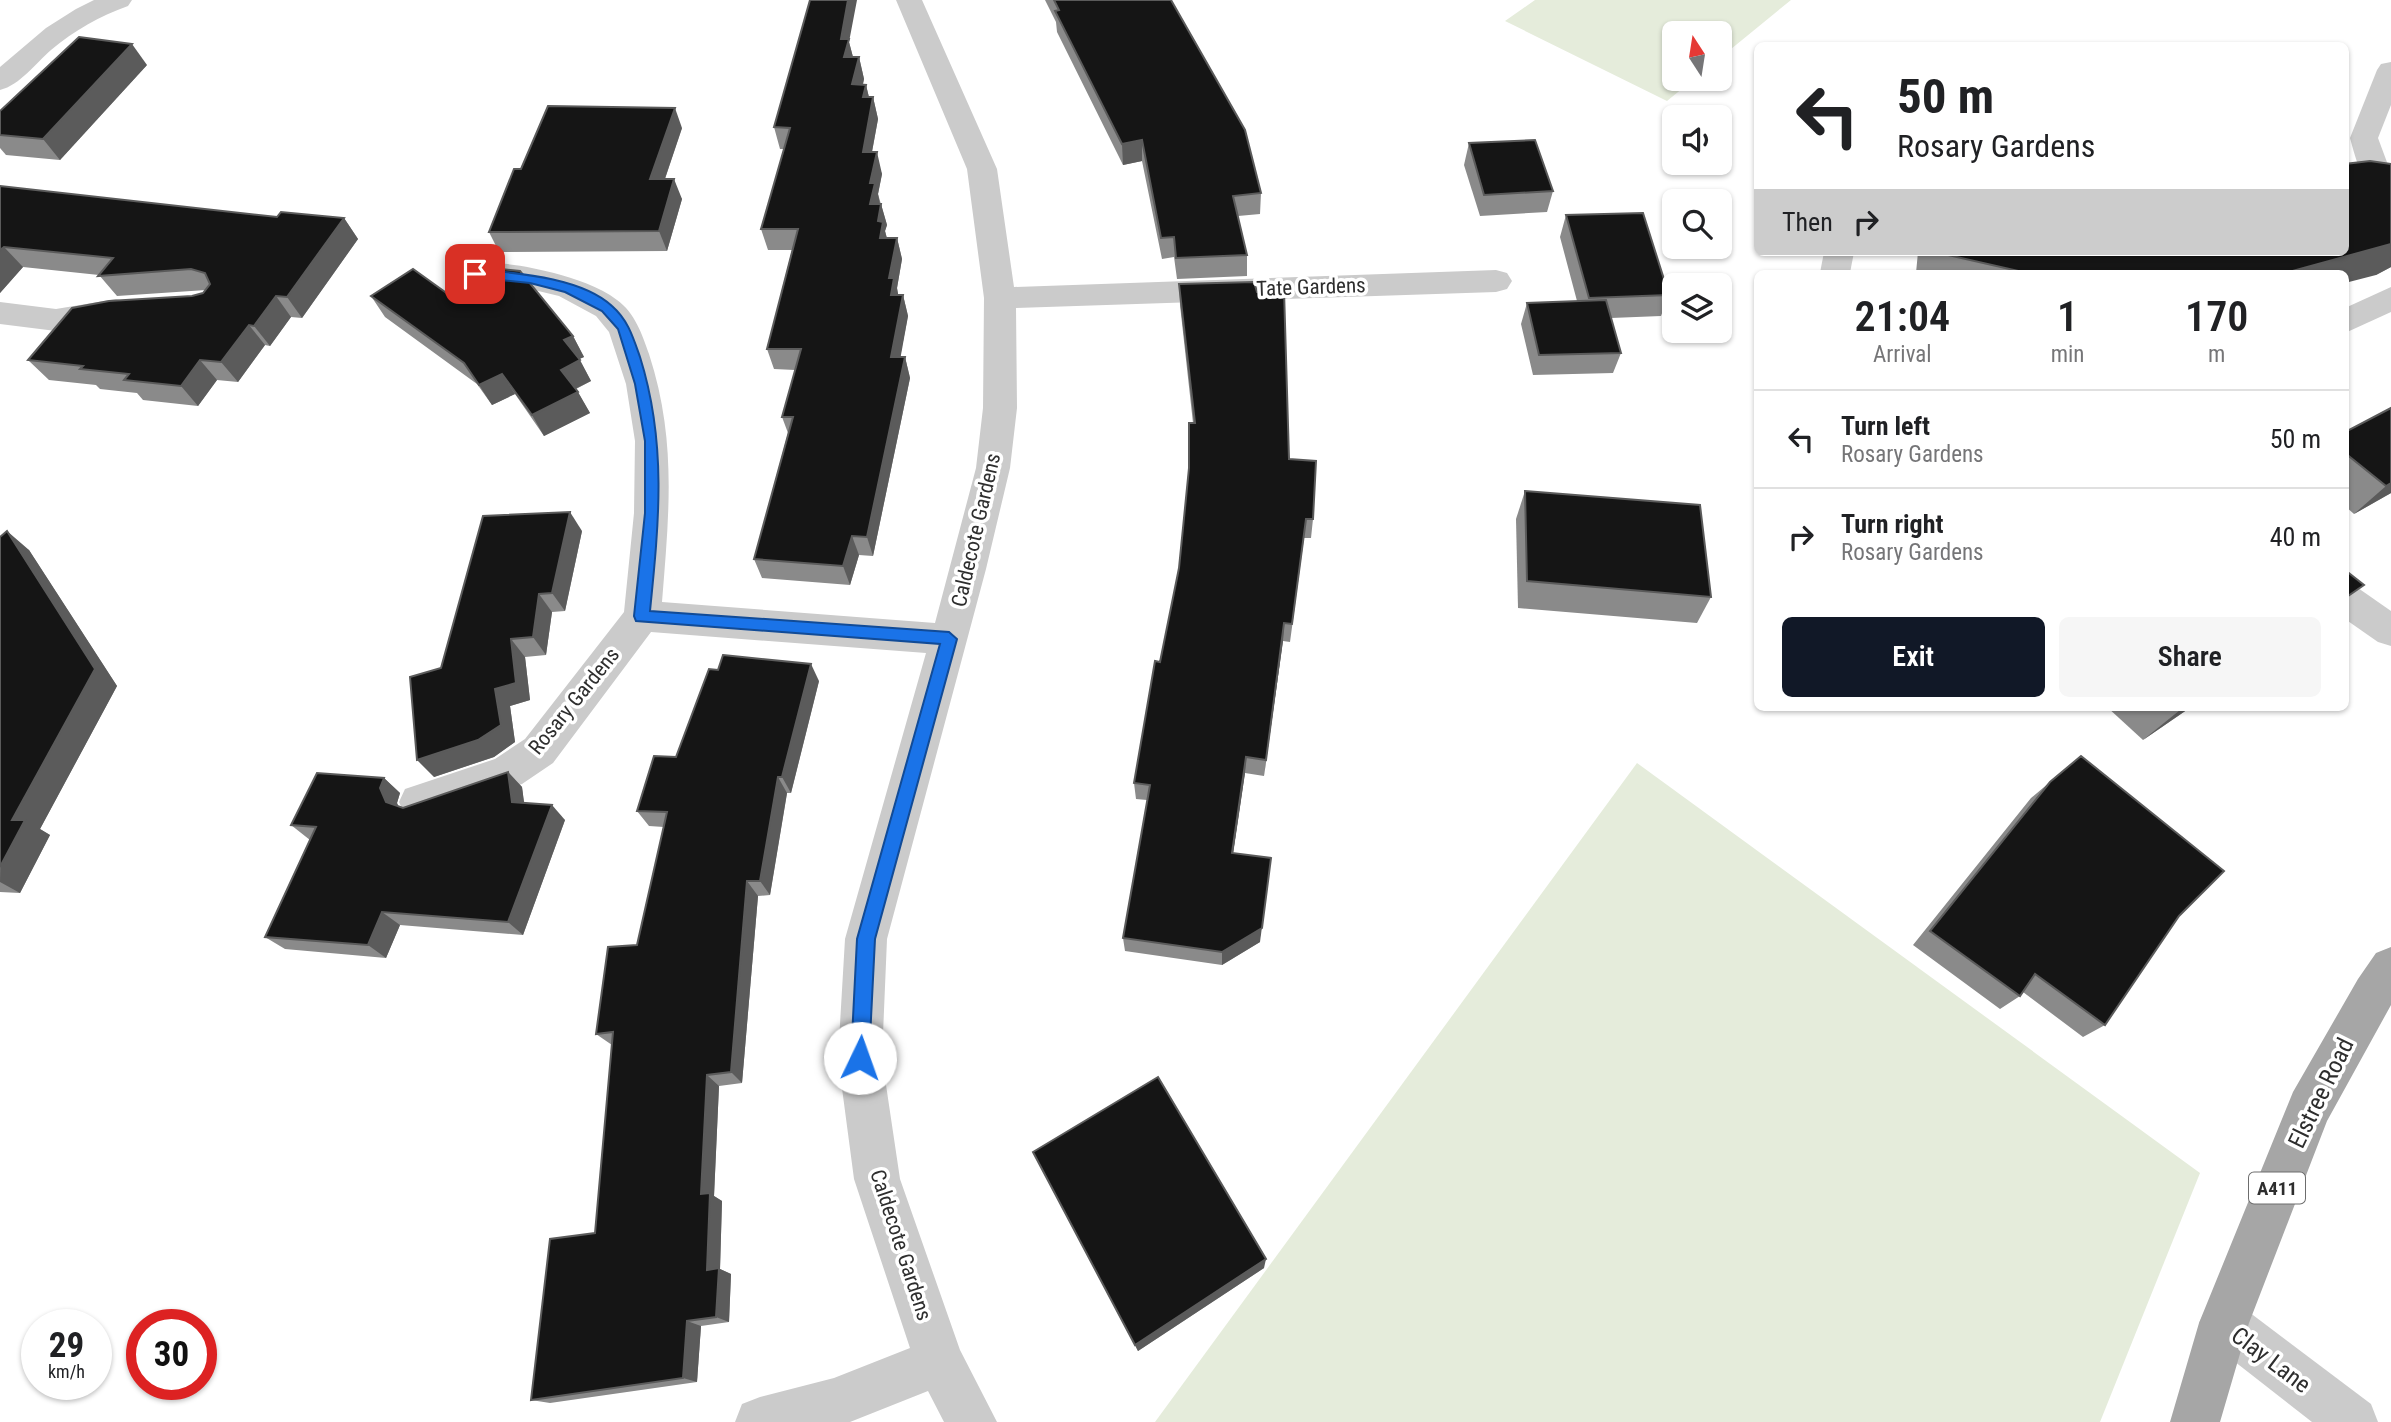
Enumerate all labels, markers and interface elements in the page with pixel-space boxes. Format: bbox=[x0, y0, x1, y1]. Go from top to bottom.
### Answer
north arrow bbox=[1662, 21, 1732, 91]
map controls bbox=[1662, 21, 1732, 343]
text: 50 m bbox=[1897, 68, 1994, 125]
icon: left bbox=[1782, 70, 1873, 161]
button: sound bbox=[1662, 105, 1732, 175]
text: Rosary Gardens bbox=[1897, 127, 2095, 165]
button: search bbox=[1662, 189, 1732, 259]
icon: right bbox=[1847, 203, 1885, 241]
text: Then bbox=[1782, 207, 1833, 237]
pin bbox=[445, 244, 505, 304]
icon: arrive bbox=[456, 255, 494, 293]
street label: Tate Gardens bbox=[1256, 273, 1366, 301]
button: layers bbox=[1662, 273, 1732, 343]
text: 21:04 bbox=[1855, 292, 1950, 341]
text: 1 bbox=[2057, 292, 2078, 341]
text: 170 bbox=[2185, 292, 2248, 341]
text: Arrival bbox=[1873, 341, 1932, 368]
text: min bbox=[2051, 341, 2084, 368]
text: m bbox=[2208, 341, 2225, 368]
text: Turn left bbox=[1841, 411, 1930, 441]
icon: left bbox=[1782, 420, 1820, 458]
text: 50 m bbox=[2270, 424, 2321, 454]
text: Rosary Gardens bbox=[1841, 441, 1984, 468]
street label: Caldecote Gardens bbox=[947, 451, 1005, 609]
text: Turn right bbox=[1841, 509, 1943, 539]
icon: right bbox=[1782, 518, 1820, 556]
text: 40 m bbox=[2270, 522, 2321, 552]
text: Rosary Gardens bbox=[1841, 539, 1984, 566]
button: Exit bbox=[1782, 617, 2045, 697]
button: Share bbox=[2059, 617, 2321, 697]
street label: Rosary Gardens bbox=[524, 643, 624, 759]
position arrow bbox=[823, 1021, 897, 1095]
street label: Elstree Road bbox=[2282, 1033, 2360, 1153]
street label: Caldecote Gardens bbox=[865, 1167, 937, 1323]
road number: A411 bbox=[2249, 1172, 2305, 1204]
speed limit sign: 30 bbox=[126, 1309, 217, 1400]
street label: Clay Lane bbox=[2226, 1321, 2316, 1399]
text: 29 bbox=[49, 1325, 84, 1366]
text: km/h bbox=[48, 1361, 85, 1382]

